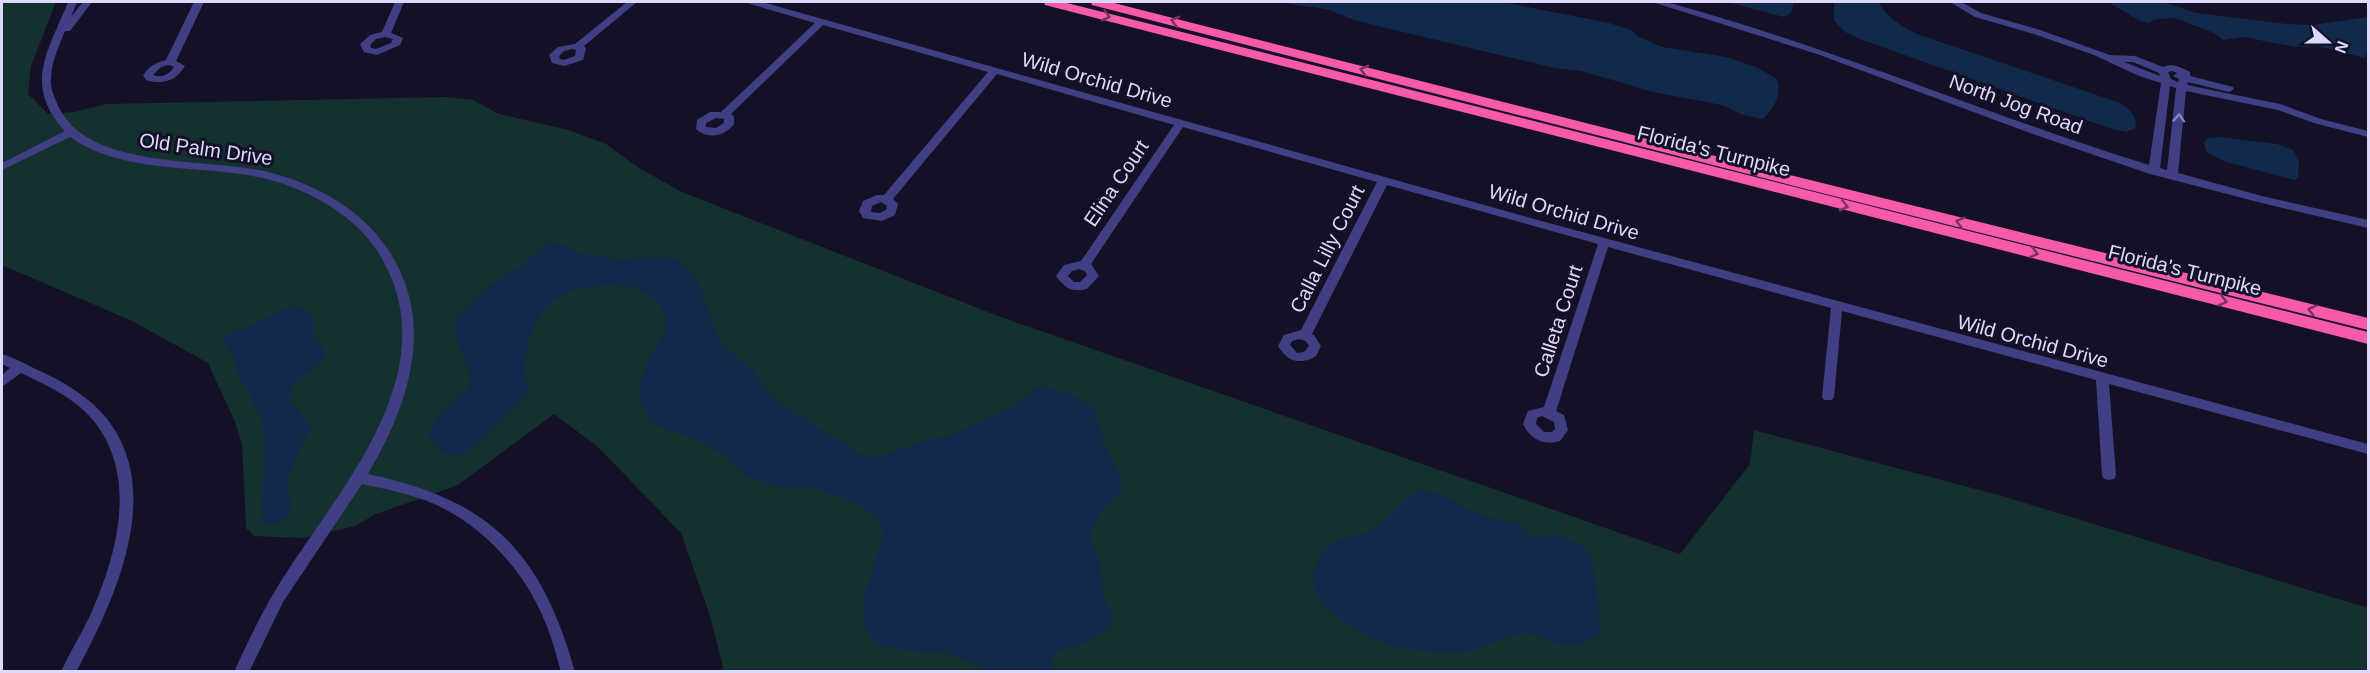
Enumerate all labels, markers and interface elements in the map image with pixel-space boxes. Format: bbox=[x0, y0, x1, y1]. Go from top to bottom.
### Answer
one-way arrow bbox=[1101, 9, 1111, 21]
north arrow bbox=[2298, 12, 2358, 72]
one-way arrow bbox=[1170, 16, 1180, 29]
text: N bbox=[2332, 39, 2352, 56]
street label: Wild Orchid Drive bbox=[1019, 48, 1175, 112]
one-way arrow bbox=[1359, 65, 1370, 77]
street label: North Jog Road bbox=[1946, 70, 2086, 138]
one-way arrow bbox=[2172, 113, 2185, 122]
street label: Florida's Turnpike bbox=[1635, 121, 1793, 181]
street label: Old Palm Drive bbox=[138, 129, 274, 169]
street label: Elina Court bbox=[1079, 135, 1153, 230]
street label: Wild Orchid Drive bbox=[1486, 180, 1642, 244]
street label: Calla Lilly Court bbox=[1285, 181, 1369, 316]
one-way arrow bbox=[1839, 198, 1849, 211]
one-way arrow bbox=[1955, 217, 1965, 230]
street label: Florida's Turnpike bbox=[2106, 240, 2264, 300]
one-way arrow bbox=[2028, 246, 2038, 259]
street label: Calleta Court bbox=[1530, 262, 1587, 380]
one-way arrow bbox=[2217, 294, 2227, 307]
one-way arrow bbox=[2307, 305, 2317, 318]
street label: Wild Orchid Drive bbox=[1955, 310, 2111, 372]

